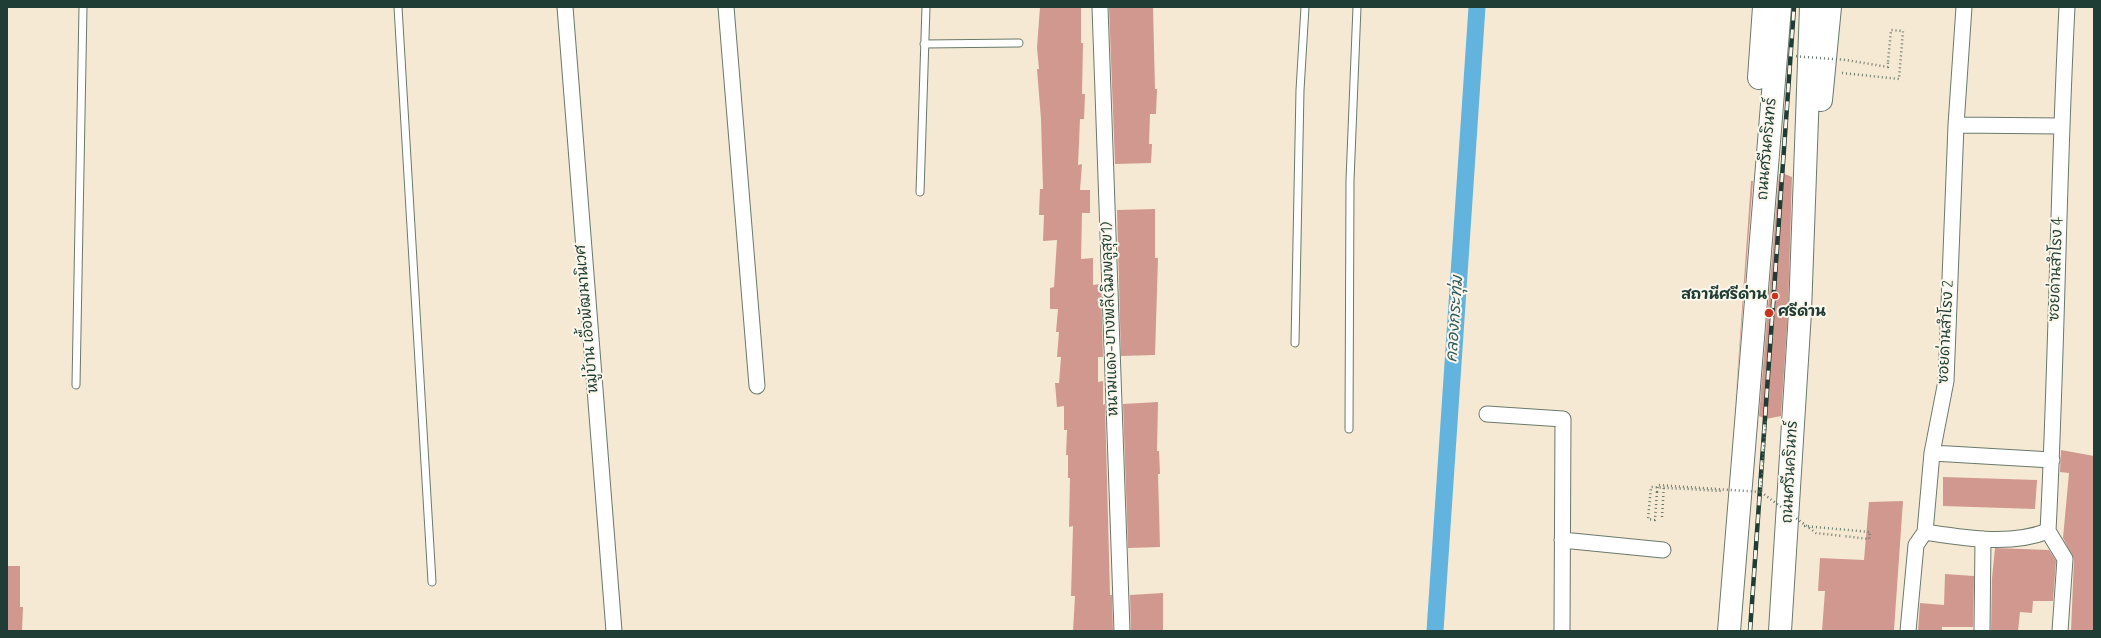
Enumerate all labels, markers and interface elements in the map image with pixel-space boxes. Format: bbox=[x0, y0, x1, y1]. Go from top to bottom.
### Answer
street label: ถนนศรีนครินทร์ bbox=[1755, 97, 1781, 201]
street label: ซอยด่านสำโรง 4 bbox=[2046, 216, 2068, 322]
street label: หนามแดง-บางพลี(ฉิมพลูสุข1) bbox=[1099, 221, 1123, 417]
street label: หมู่บ้าน เอื้อพัฒนานิเวศ bbox=[573, 244, 603, 394]
water label: คลองกระทุ่ม bbox=[1443, 275, 1469, 363]
street label: ซอยด่านสำโรง 2 bbox=[1935, 280, 1959, 384]
place label: สถานีศรีด่าน bbox=[1681, 287, 1767, 305]
marker: สถานีศรีด่าน bbox=[1770, 291, 1780, 301]
place label: ศรีด่าน bbox=[1778, 304, 1826, 322]
marker: ศรีด่าน bbox=[1763, 307, 1775, 319]
street label: ถนนศรีนครินทร์ bbox=[1779, 420, 1803, 524]

